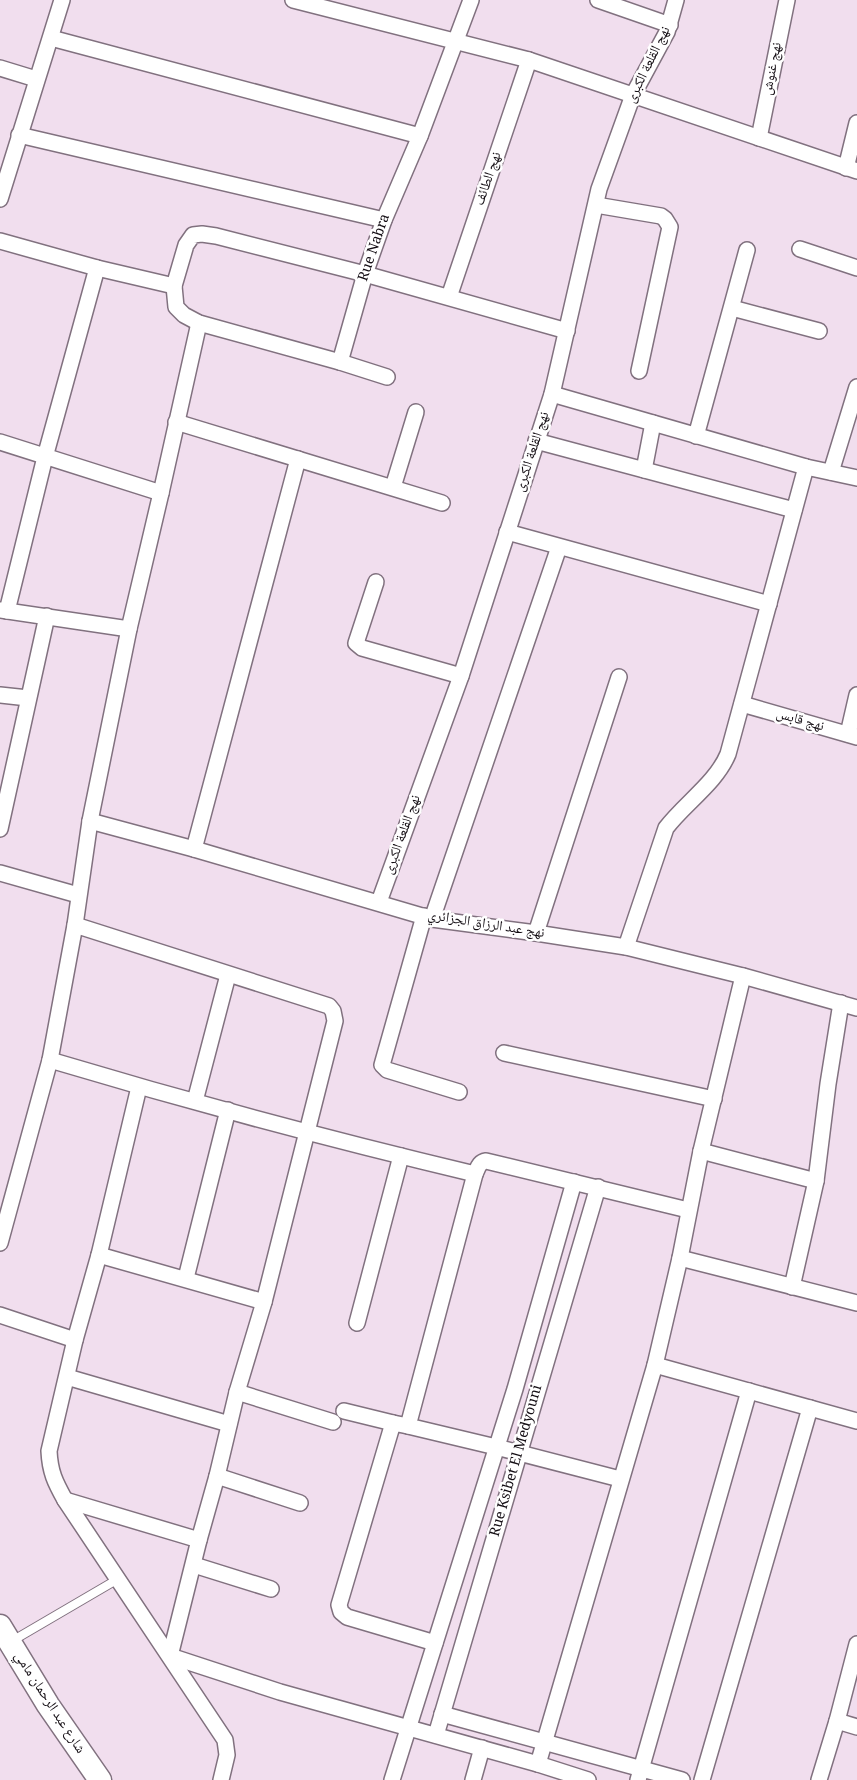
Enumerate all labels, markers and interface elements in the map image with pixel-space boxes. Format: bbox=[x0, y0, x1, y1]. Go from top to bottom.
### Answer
street label: نهج القلعة الكبرى bbox=[620, 22, 678, 108]
street label: نهج غنوش bbox=[756, 40, 790, 98]
street label: نهج الطائف bbox=[469, 149, 509, 209]
street label: Rue Nabra bbox=[352, 211, 398, 285]
street label: نهج القلعة الكبرى bbox=[509, 409, 557, 495]
street label: نهج قابس bbox=[773, 703, 827, 739]
street label: نهج القلعة الكبرى bbox=[378, 792, 429, 878]
street label: نهج عبد الرزاق الجزائري bbox=[426, 904, 546, 946]
street label: Rue Ksibet El Medyouni bbox=[484, 1382, 550, 1540]
street label: شارع عبد الرحمان مامي bbox=[7, 1647, 91, 1759]

